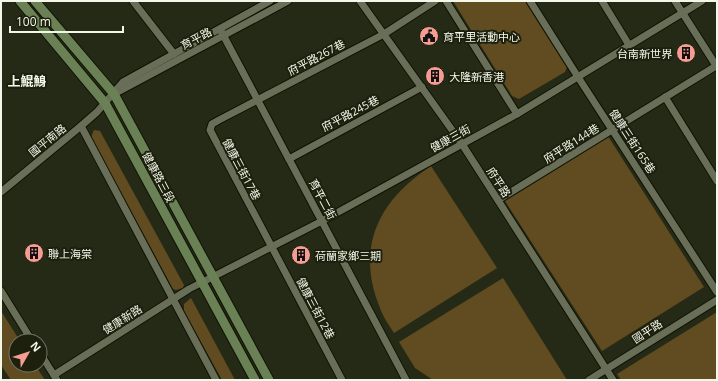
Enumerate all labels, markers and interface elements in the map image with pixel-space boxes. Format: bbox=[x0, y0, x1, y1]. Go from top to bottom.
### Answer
scale bar bbox=[10, 8, 123, 34]
text: 100 m bbox=[16, 13, 51, 30]
street label: 育平路 bbox=[178, 24, 214, 52]
public building icon: 育平里活動中心 bbox=[418, 25, 440, 47]
place label: 育平里活動中心 bbox=[443, 29, 520, 44]
street label: 府平路267巷 bbox=[285, 36, 347, 78]
building icon: 台南新世界 bbox=[675, 42, 697, 64]
place label: 台南新世界 bbox=[617, 46, 673, 61]
building icon: 大隆新香港 bbox=[424, 65, 446, 87]
place label: 大隆新香港 bbox=[449, 69, 504, 84]
district label: 上鯤鯓 bbox=[7, 72, 47, 90]
street label: 府平路245巷 bbox=[319, 92, 381, 134]
street label: 健康三街165巷 bbox=[607, 106, 659, 176]
street label: 國平南路 bbox=[25, 120, 69, 160]
street label: 府平路144巷 bbox=[540, 120, 602, 166]
street label: 健康三街 bbox=[427, 121, 473, 155]
street label: 健康三街17巷 bbox=[220, 136, 264, 202]
street label: 健康路三段 bbox=[139, 149, 179, 205]
street label: 府平路 bbox=[484, 164, 514, 200]
street label: 育平二街 bbox=[306, 176, 340, 222]
building icon: 聯上海棠 bbox=[23, 242, 45, 264]
building icon: 荷蘭家鄉三期 bbox=[290, 244, 312, 266]
place label: 聯上海棠 bbox=[48, 246, 92, 261]
place label: 荷蘭家鄉三期 bbox=[315, 248, 381, 263]
street label: 健康三街12巷 bbox=[294, 275, 338, 341]
street label: 健康新路 bbox=[99, 301, 145, 337]
street label: 國平路 bbox=[629, 316, 665, 346]
north arrow bbox=[8, 333, 48, 373]
text: N bbox=[28, 338, 45, 355]

